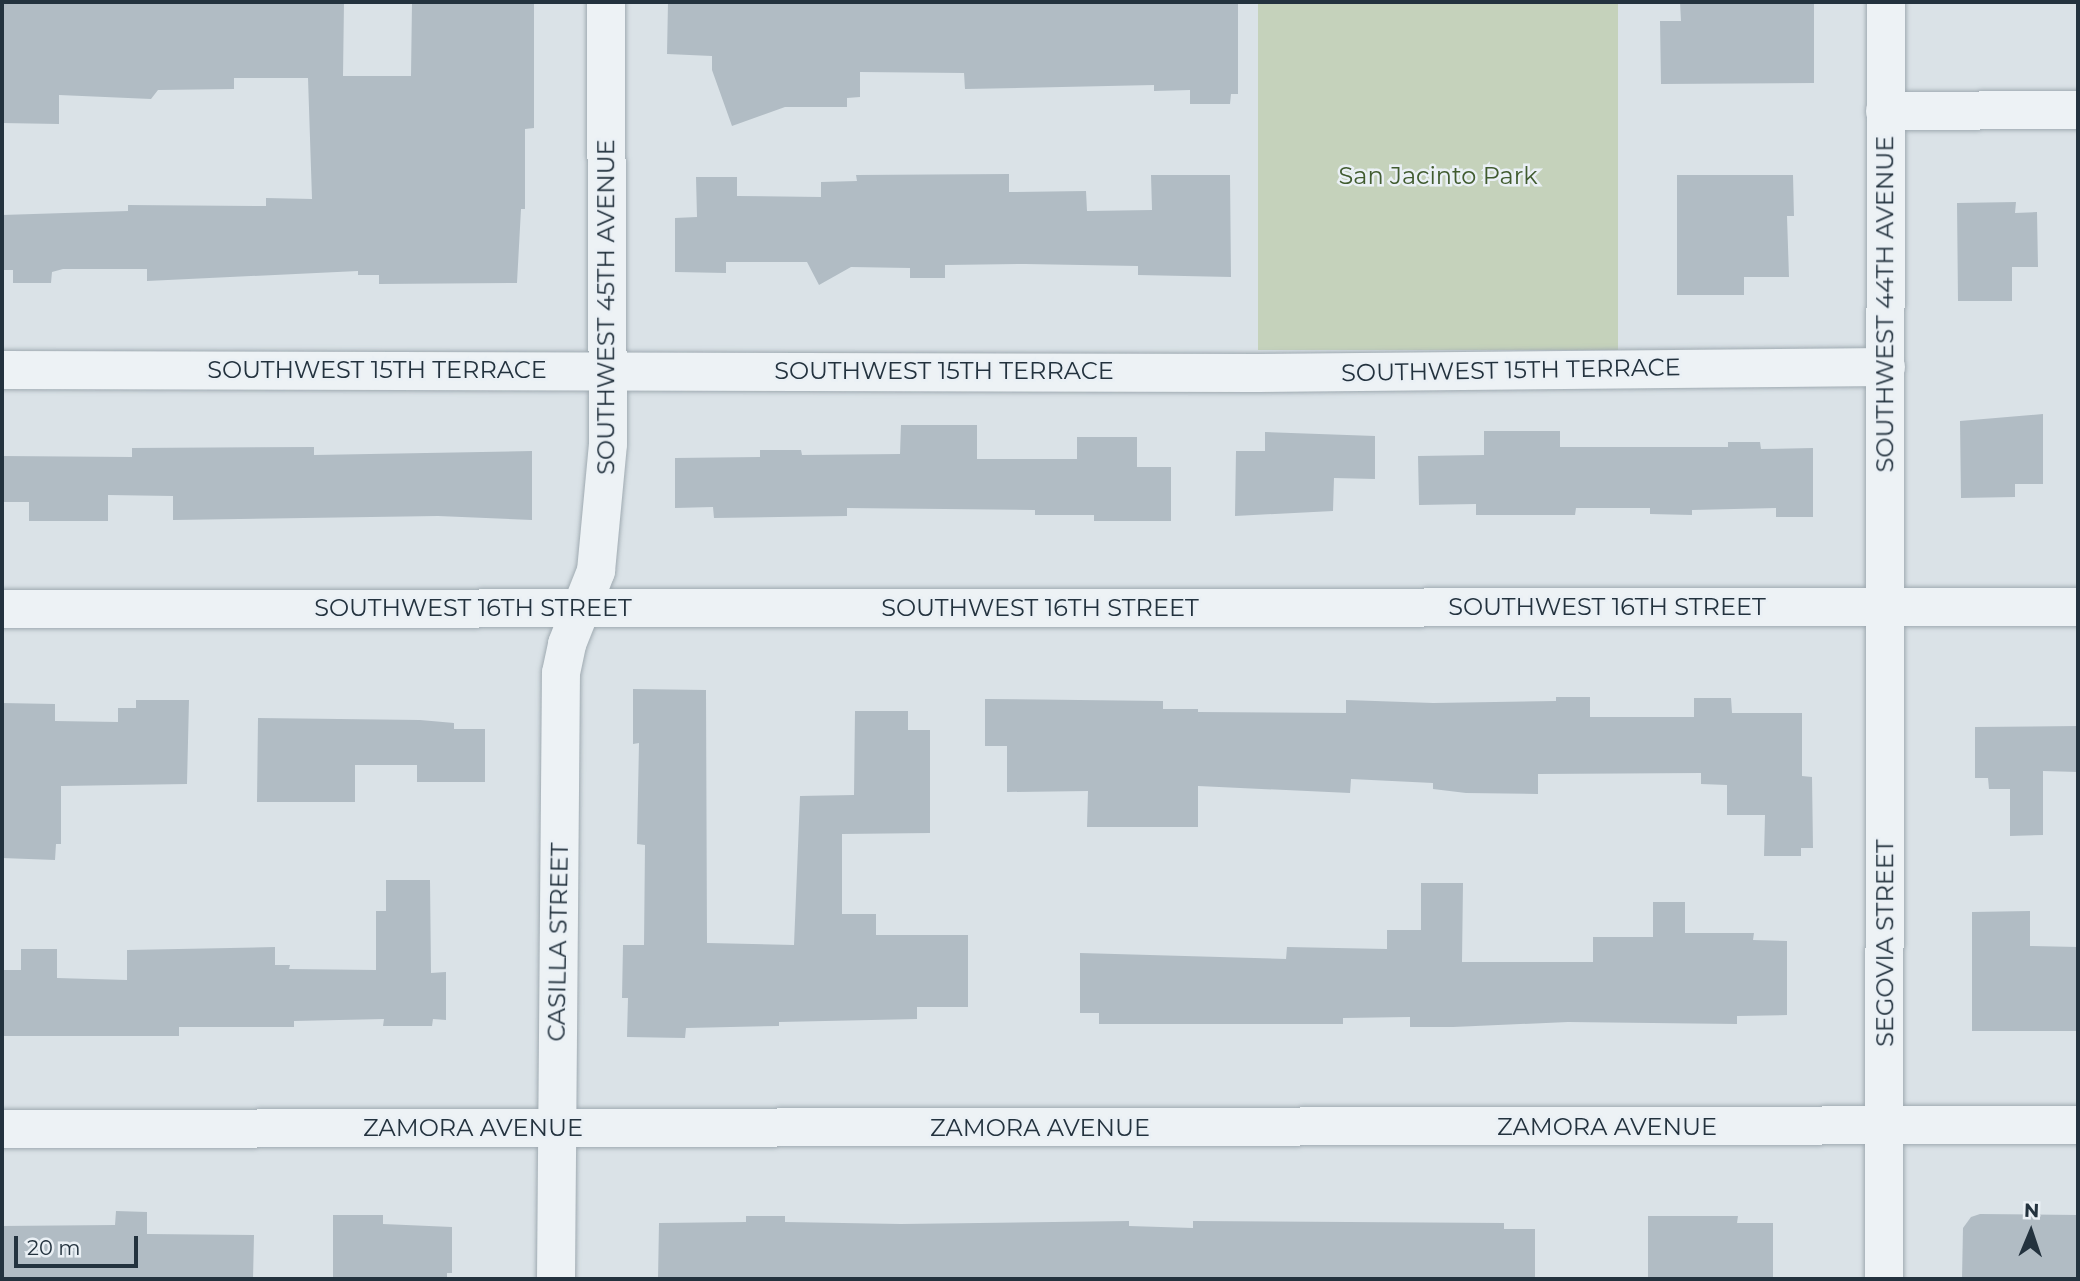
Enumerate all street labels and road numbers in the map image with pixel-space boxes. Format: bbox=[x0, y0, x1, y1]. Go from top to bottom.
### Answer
street label: SOUTHWEST 44TH AVENUE bbox=[1871, 136, 1899, 472]
street label: SOUTHWEST 45TH AVENUE bbox=[592, 139, 620, 475]
street label: SOUTHWEST 15TH TERRACE bbox=[1341, 353, 1681, 387]
street label: SOUTHWEST 15TH TERRACE bbox=[207, 356, 547, 384]
street label: SOUTHWEST 15TH TERRACE bbox=[774, 357, 1114, 385]
street label: SOUTHWEST 16TH STREET bbox=[1448, 593, 1766, 621]
street label: SOUTHWEST 16TH STREET bbox=[314, 594, 632, 622]
street label: SOUTHWEST 16TH STREET bbox=[881, 594, 1199, 622]
street label: SEGOVIA STREET bbox=[1871, 839, 1899, 1047]
street label: CASILLA STREET bbox=[542, 842, 574, 1042]
street label: ZAMORA AVENUE bbox=[1497, 1113, 1717, 1141]
street label: ZAMORA AVENUE bbox=[363, 1114, 583, 1142]
street label: ZAMORA AVENUE bbox=[930, 1114, 1150, 1142]

